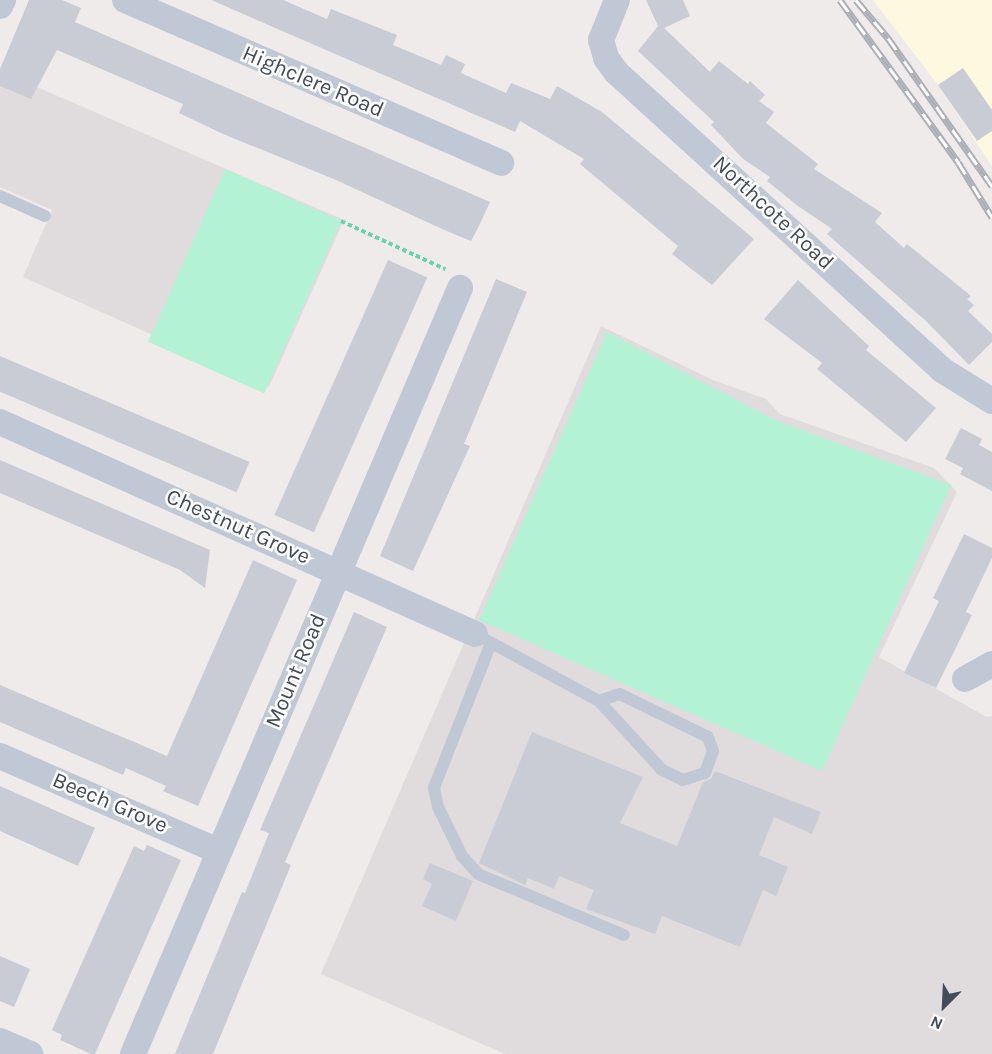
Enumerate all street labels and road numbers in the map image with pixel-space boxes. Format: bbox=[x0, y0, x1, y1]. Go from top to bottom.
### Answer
street label: Highclere Road bbox=[238, 40, 388, 124]
street label: Northcote Road bbox=[707, 150, 839, 276]
street label: Chestnut Grove bbox=[162, 484, 314, 570]
street label: Mount Road bbox=[260, 610, 332, 732]
street label: Beech Grove bbox=[48, 767, 172, 839]

